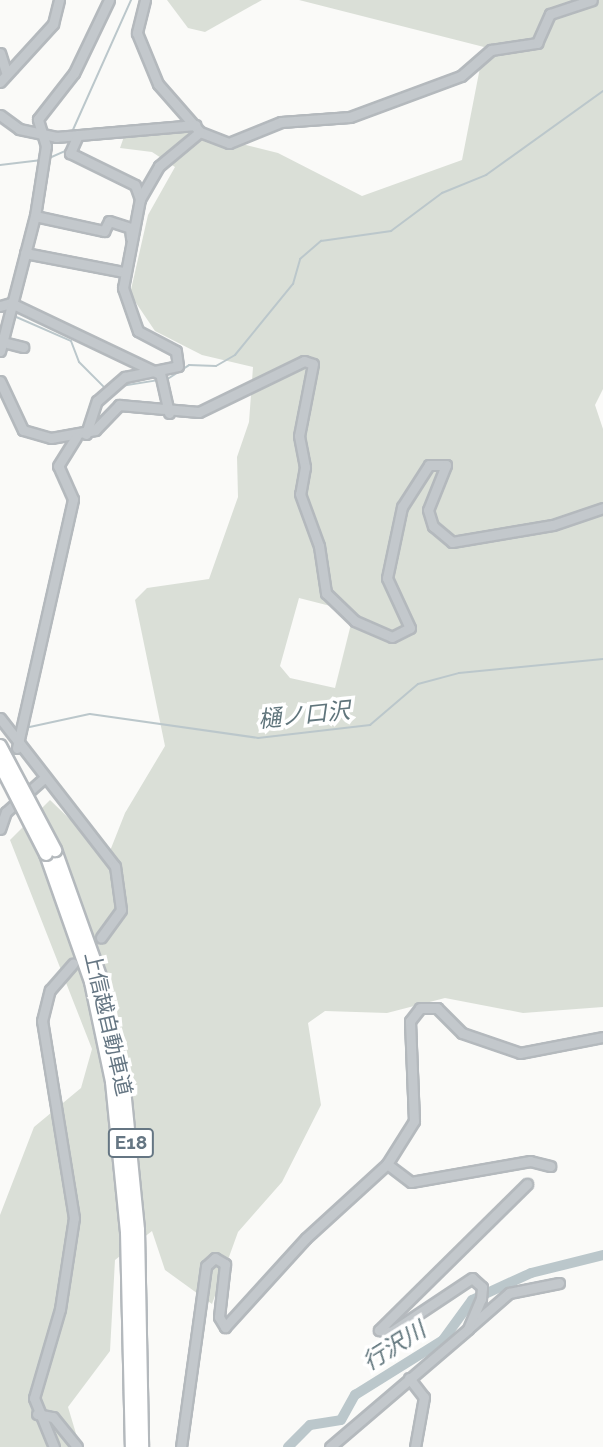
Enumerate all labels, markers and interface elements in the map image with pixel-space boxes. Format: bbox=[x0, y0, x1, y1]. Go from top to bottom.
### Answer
water label: 樋ノ口沢 bbox=[257, 696, 351, 734]
street label: 上信越自動車道 bbox=[79, 950, 137, 1098]
road number: E18 bbox=[106, 1128, 156, 1158]
water label: 行沢川 bbox=[357, 1316, 431, 1376]

